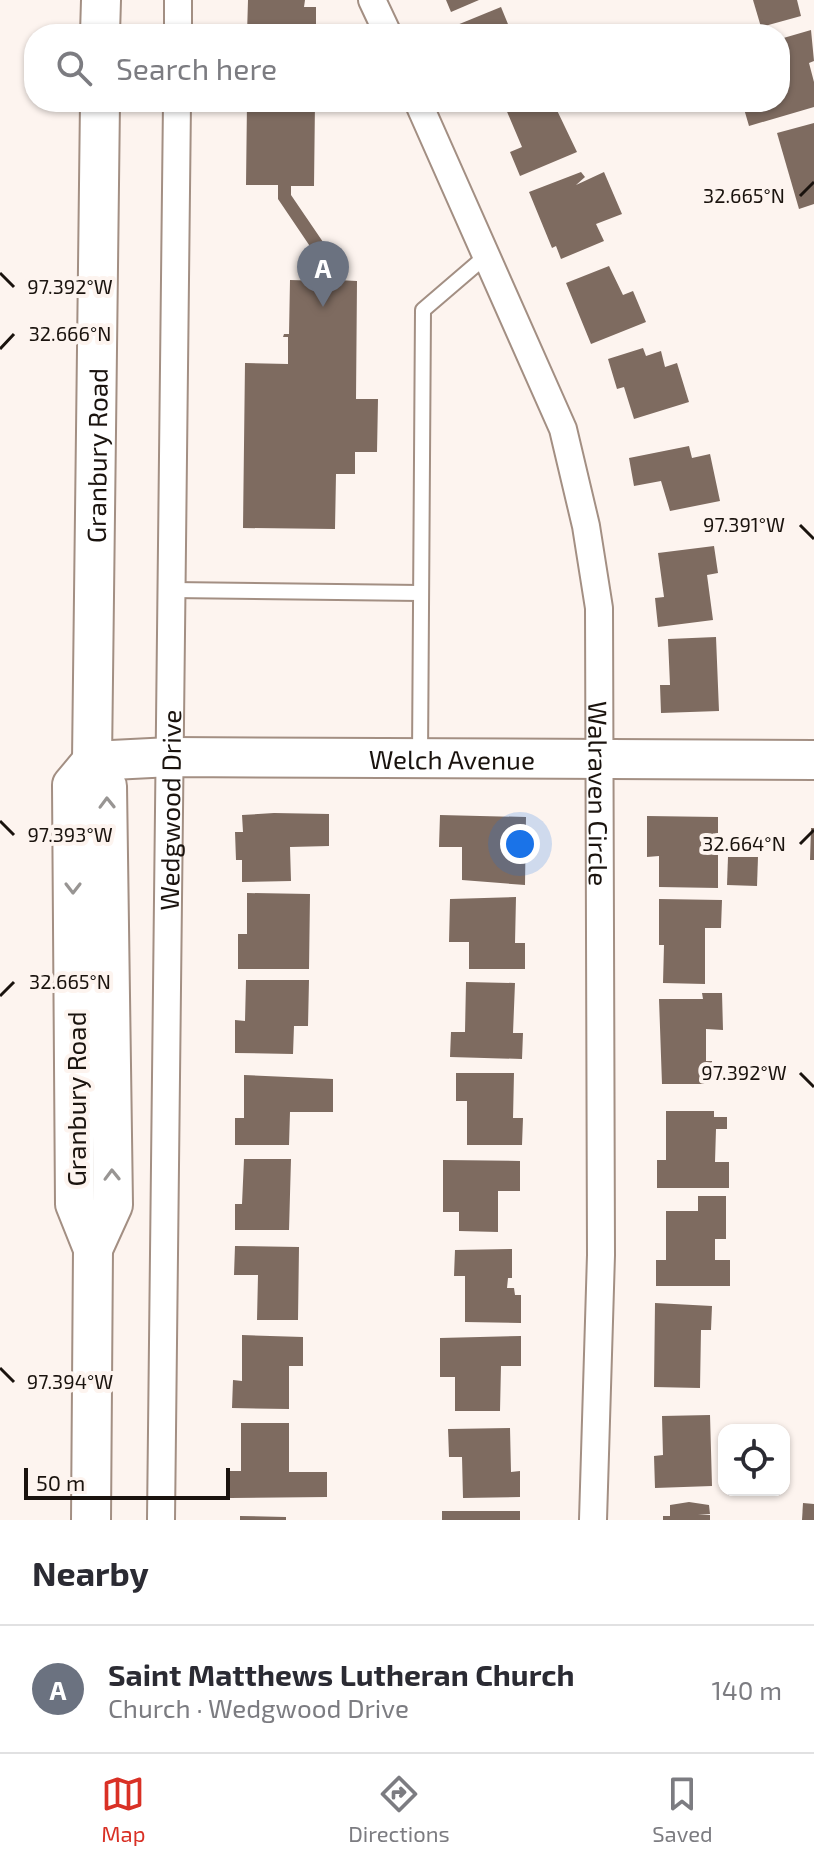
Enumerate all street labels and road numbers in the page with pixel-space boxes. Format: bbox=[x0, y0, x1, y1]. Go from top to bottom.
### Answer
street label: Granbury Road bbox=[79, 368, 112, 543]
street label: Walraven Circle bbox=[584, 701, 615, 886]
street label: Wedgwood Drive bbox=[152, 709, 186, 911]
street label: Welch Avenue bbox=[369, 742, 535, 774]
street label: Granbury Road bbox=[60, 1011, 91, 1187]

